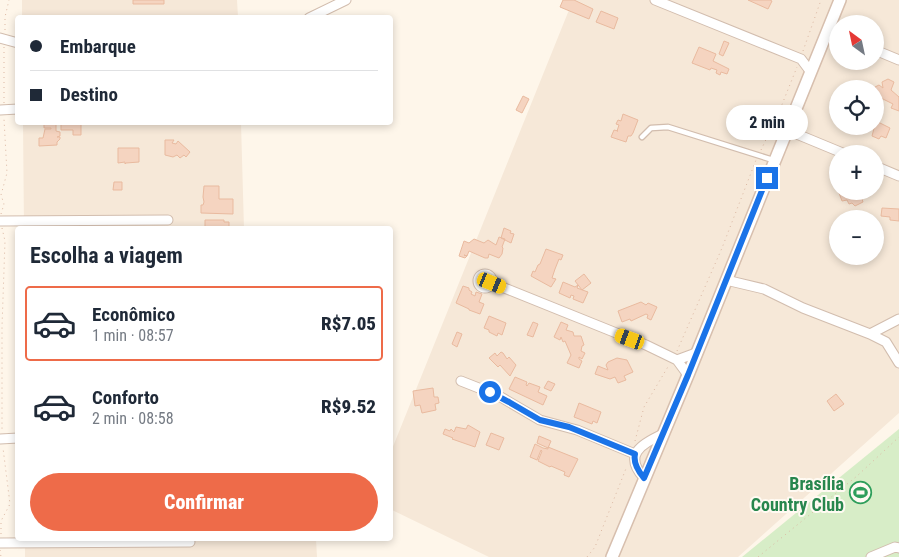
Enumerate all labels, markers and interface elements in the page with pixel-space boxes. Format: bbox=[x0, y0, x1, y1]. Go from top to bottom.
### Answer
north arrow bbox=[829, 15, 884, 70]
map controls bbox=[829, 15, 884, 265]
text: Embarque bbox=[60, 35, 136, 58]
button: locate bbox=[829, 80, 884, 135]
text: Destino bbox=[60, 83, 118, 106]
callout: 2 min bbox=[726, 106, 808, 140]
text: 2 min bbox=[749, 113, 785, 132]
button: + bbox=[829, 145, 884, 200]
route end bbox=[756, 167, 778, 189]
button: − bbox=[829, 210, 884, 265]
text: Escolha a viagem bbox=[30, 243, 183, 268]
car bbox=[475, 270, 508, 296]
icon: car bbox=[32, 301, 77, 346]
text: Econômico bbox=[92, 303, 175, 326]
text: R$7.05 bbox=[321, 312, 376, 335]
text: 1 min · 08:57 bbox=[92, 326, 174, 345]
car bbox=[613, 327, 646, 351]
route start bbox=[479, 381, 501, 403]
icon: car bbox=[32, 384, 77, 429]
text: Conforto bbox=[92, 386, 159, 409]
text: R$9.52 bbox=[321, 395, 376, 418]
text: 2 min · 08:58 bbox=[92, 409, 174, 428]
button: Confirmar bbox=[30, 473, 378, 531]
place label: Brasília Country Club bbox=[751, 473, 844, 515]
sports icon: Brasília Country Club bbox=[848, 481, 872, 505]

